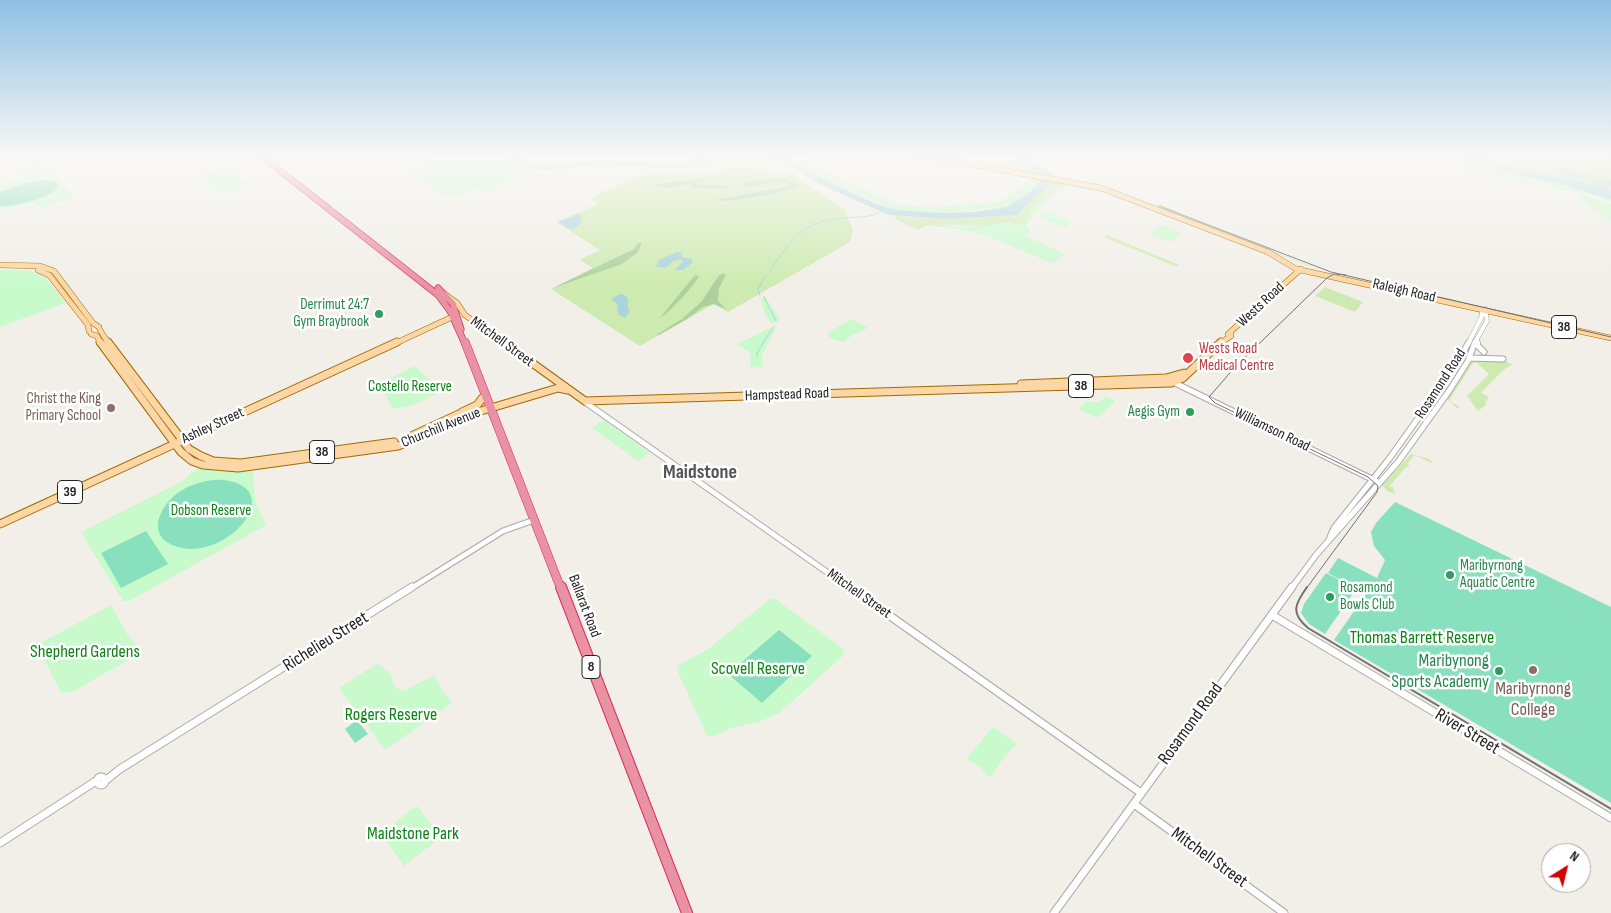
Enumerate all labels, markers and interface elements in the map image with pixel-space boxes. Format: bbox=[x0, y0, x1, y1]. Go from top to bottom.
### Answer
street label: Raleigh Road bbox=[1371, 275, 1437, 307]
street label: Wests Road bbox=[1234, 279, 1288, 331]
place label: Derrimut 24:7 Gym Braybrook bbox=[293, 296, 369, 331]
marker: Derrimut 24:7 Gym Braybrook bbox=[373, 308, 385, 320]
street label: Mitchell Street bbox=[467, 313, 537, 371]
road number: 38 bbox=[1552, 316, 1576, 338]
place label: Wests Road Medical Centre bbox=[1199, 340, 1274, 375]
street label: Rosamond Road bbox=[1412, 346, 1470, 422]
marker: Wests Road Medical Centre bbox=[1181, 351, 1195, 365]
road number: 38 bbox=[1068, 374, 1094, 398]
park label: Costello Reserve bbox=[368, 378, 452, 396]
street label: Hampstead Road bbox=[744, 385, 830, 405]
place label: Christ the King Primary School bbox=[25, 390, 101, 425]
marker: Christ the King Primary School bbox=[105, 402, 117, 414]
place label: Aegis Gym bbox=[1128, 403, 1180, 421]
street label: Ashley Street bbox=[179, 404, 247, 448]
street label: Churchill Avenue bbox=[399, 404, 483, 452]
street label: Williamson Road bbox=[1231, 404, 1313, 456]
marker: Aegis Gym bbox=[1184, 406, 1196, 418]
road number: 38 bbox=[310, 441, 334, 464]
district label: Maidstone bbox=[663, 461, 737, 485]
road number: 39 bbox=[58, 481, 82, 504]
park label: Dobson Reserve bbox=[171, 502, 251, 520]
place label: Maribyrnong Aquatic Centre bbox=[1460, 557, 1535, 592]
street label: Mitchell Street bbox=[823, 565, 895, 623]
marker: Maribyrnong Aquatic Centre bbox=[1444, 569, 1456, 581]
street label: Ballarat Road bbox=[564, 572, 604, 640]
place label: Rosamond Bowls Club bbox=[1340, 579, 1394, 614]
marker: Rosamond Bowls Club bbox=[1324, 591, 1336, 603]
street label: Richelieu Street bbox=[279, 607, 373, 677]
park label: Thomas Barrett Reserve bbox=[1350, 627, 1494, 649]
park label: Shepherd Gardens bbox=[30, 641, 140, 663]
place label: Maribynong Sports Academy bbox=[1391, 650, 1489, 692]
road number: 8 bbox=[582, 656, 600, 679]
park label: Scovell Reserve bbox=[711, 658, 805, 680]
marker: Maribyrnong College bbox=[1527, 664, 1539, 676]
marker: Maribynong Sports Academy bbox=[1493, 665, 1505, 677]
place label: Maribyrnong College bbox=[1495, 678, 1571, 721]
street label: Rosamond Road bbox=[1154, 679, 1228, 769]
park label: Rogers Reserve bbox=[345, 704, 437, 726]
street label: River Street bbox=[1431, 704, 1503, 760]
park label: Maidstone Park bbox=[367, 823, 459, 845]
street label: Mitchell Street bbox=[1167, 823, 1251, 893]
north arrow bbox=[1541, 843, 1591, 893]
text: N bbox=[1566, 847, 1583, 865]

